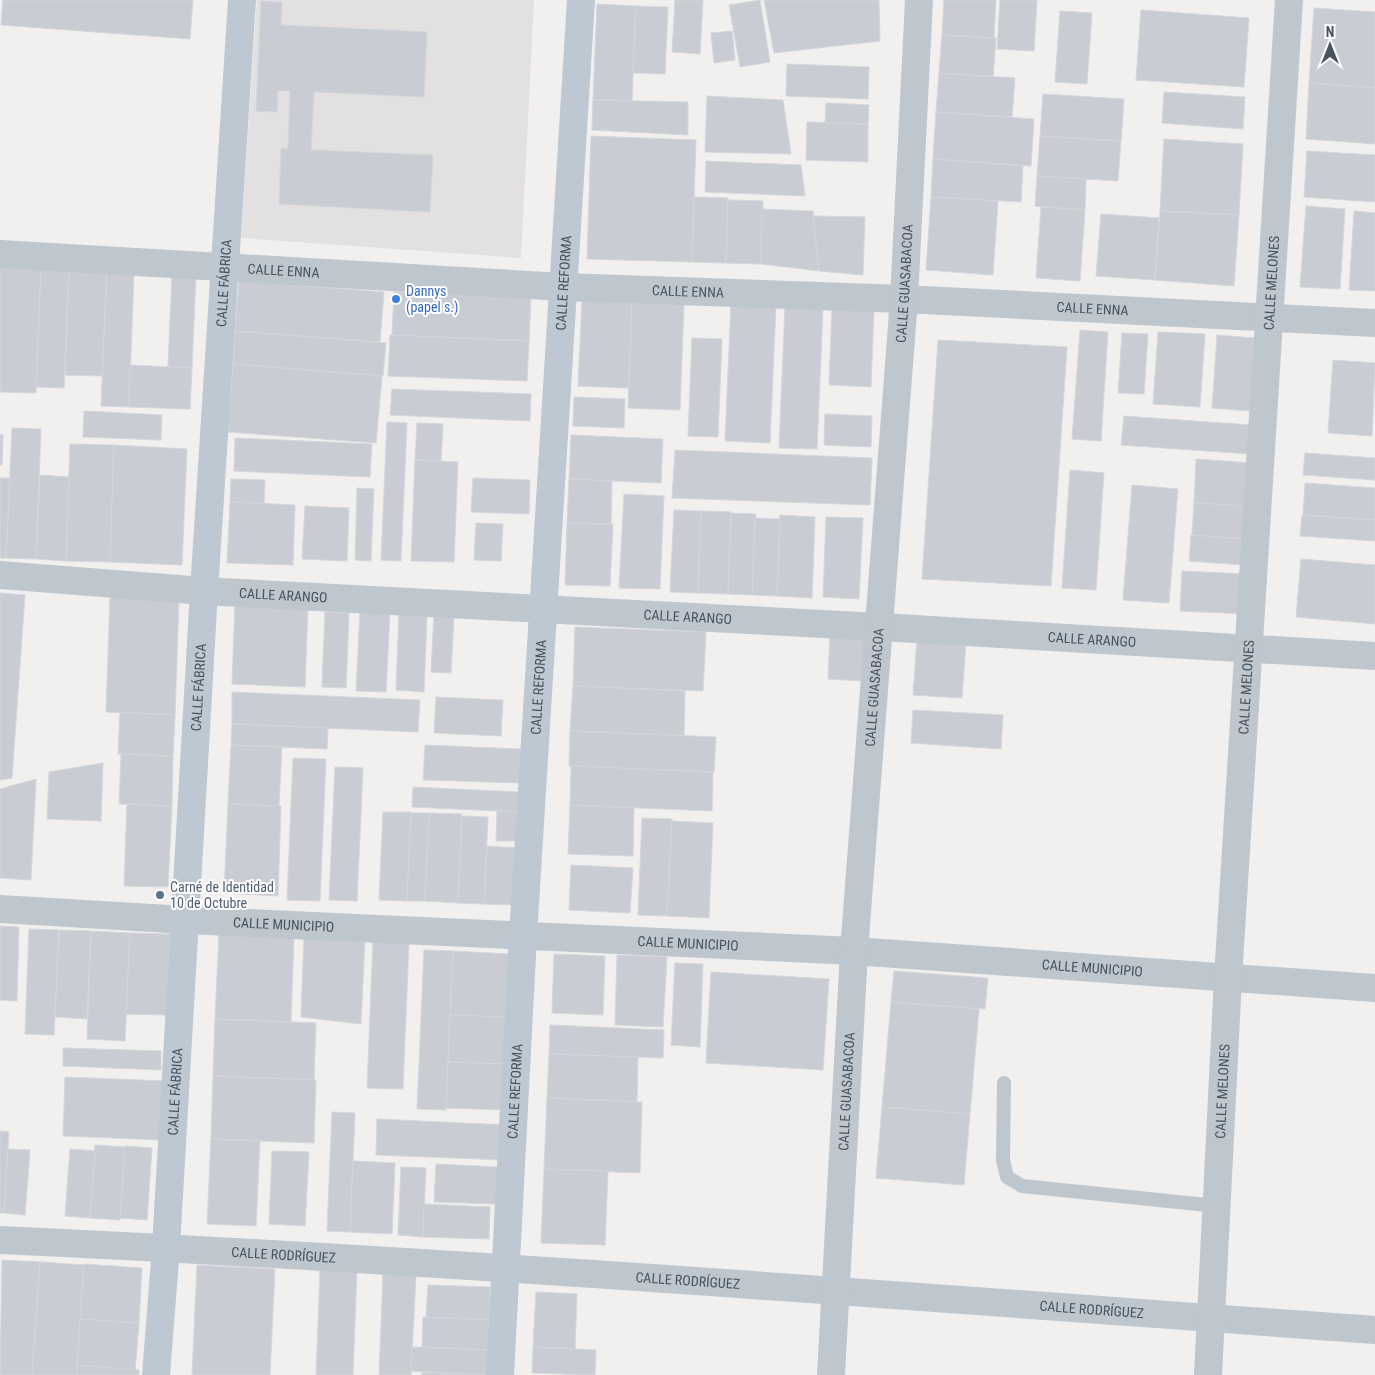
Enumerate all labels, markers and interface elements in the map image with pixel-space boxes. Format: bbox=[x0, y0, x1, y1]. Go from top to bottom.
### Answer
north arrow bbox=[1305, 20, 1355, 70]
text: N bbox=[1326, 24, 1334, 40]
street label: CALLE GUASABACOA bbox=[893, 224, 916, 343]
street label: CALLE REFORMA bbox=[553, 235, 574, 331]
street label: CALLE MELONES bbox=[1260, 235, 1282, 331]
street label: CALLE FÁBRICA bbox=[213, 239, 235, 327]
street label: CALLE ENNA bbox=[247, 261, 320, 281]
street label: CALLE ENNA bbox=[652, 282, 724, 301]
place label: Dannys (papel s.) bbox=[406, 283, 458, 316]
marker: Dannys (papel s.) bbox=[390, 293, 402, 305]
street label: CALLE ENNA bbox=[1056, 299, 1129, 318]
street label: CALLE ARANGO bbox=[239, 585, 328, 606]
street label: CALLE ARANGO bbox=[643, 606, 732, 627]
street label: CALLE GUASABACOA bbox=[862, 627, 887, 747]
street label: CALLE ARANGO bbox=[1047, 629, 1137, 650]
street label: CALLE REFORMA bbox=[527, 639, 549, 735]
street label: CALLE MELONES bbox=[1235, 639, 1257, 735]
street label: CALLE FÁBRICA bbox=[188, 643, 209, 732]
place label: Carné de Identidad 10 de Octubre bbox=[170, 879, 274, 911]
marker: Carné de Identidad 10 de Octubre bbox=[154, 889, 166, 901]
street label: CALLE MUNICIPIO bbox=[233, 914, 335, 935]
street label: CALLE MUNICIPIO bbox=[637, 933, 739, 954]
street label: CALLE MUNICIPIO bbox=[1041, 956, 1143, 979]
street label: CALLE GUASABACOA bbox=[835, 1032, 858, 1151]
street label: CALLE REFORMA bbox=[504, 1043, 525, 1139]
street label: CALLE MELONES bbox=[1212, 1044, 1233, 1139]
street label: CALLE FÁBRICA bbox=[164, 1047, 186, 1136]
street label: CALLE RODRÍGUEZ bbox=[231, 1244, 336, 1266]
street label: CALLE RODRÍGUEZ bbox=[635, 1269, 741, 1292]
street label: CALLE RODRÍGUEZ bbox=[1039, 1298, 1145, 1321]

